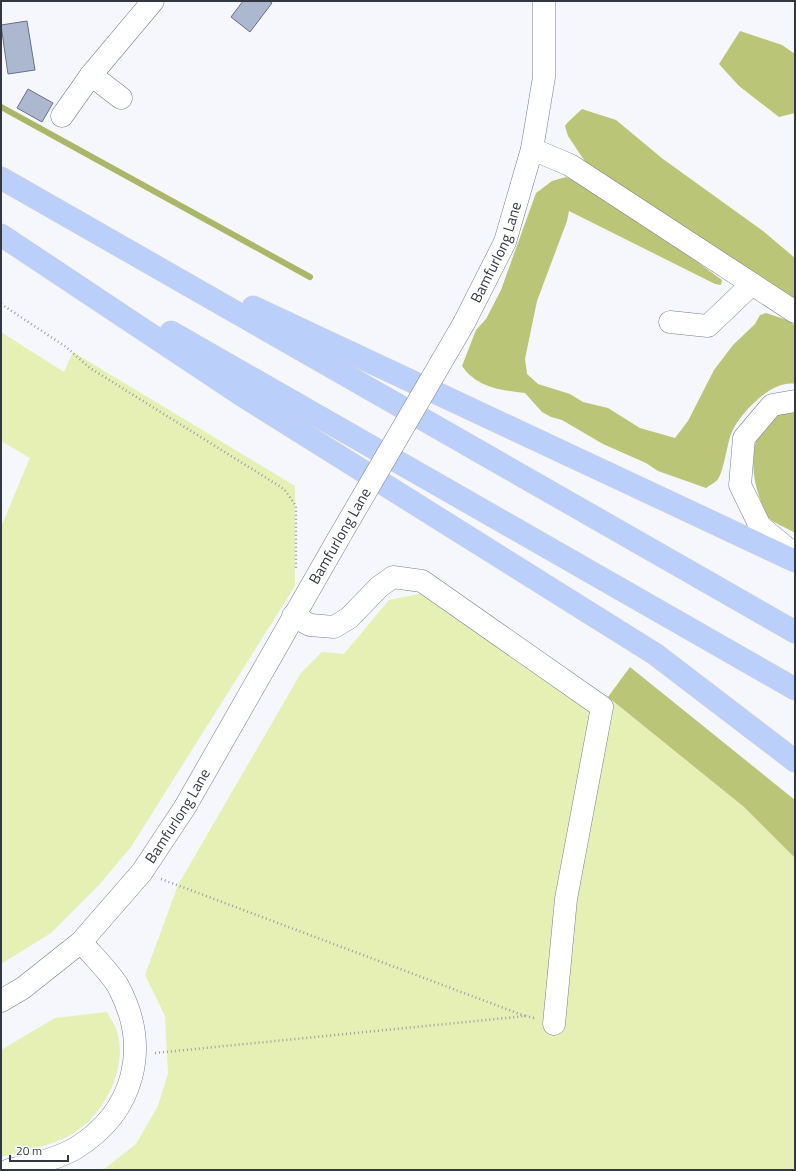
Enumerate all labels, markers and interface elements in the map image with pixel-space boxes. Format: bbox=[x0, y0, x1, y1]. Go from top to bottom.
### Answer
street label: Bamfurlong Lane bbox=[464, 199, 527, 307]
street label: Bamfurlong Lane bbox=[303, 483, 377, 588]
street label: Bamfurlong Lane bbox=[139, 764, 216, 868]
scale bar bbox=[10, 1137, 68, 1163]
text: 20 m bbox=[16, 1141, 42, 1160]

